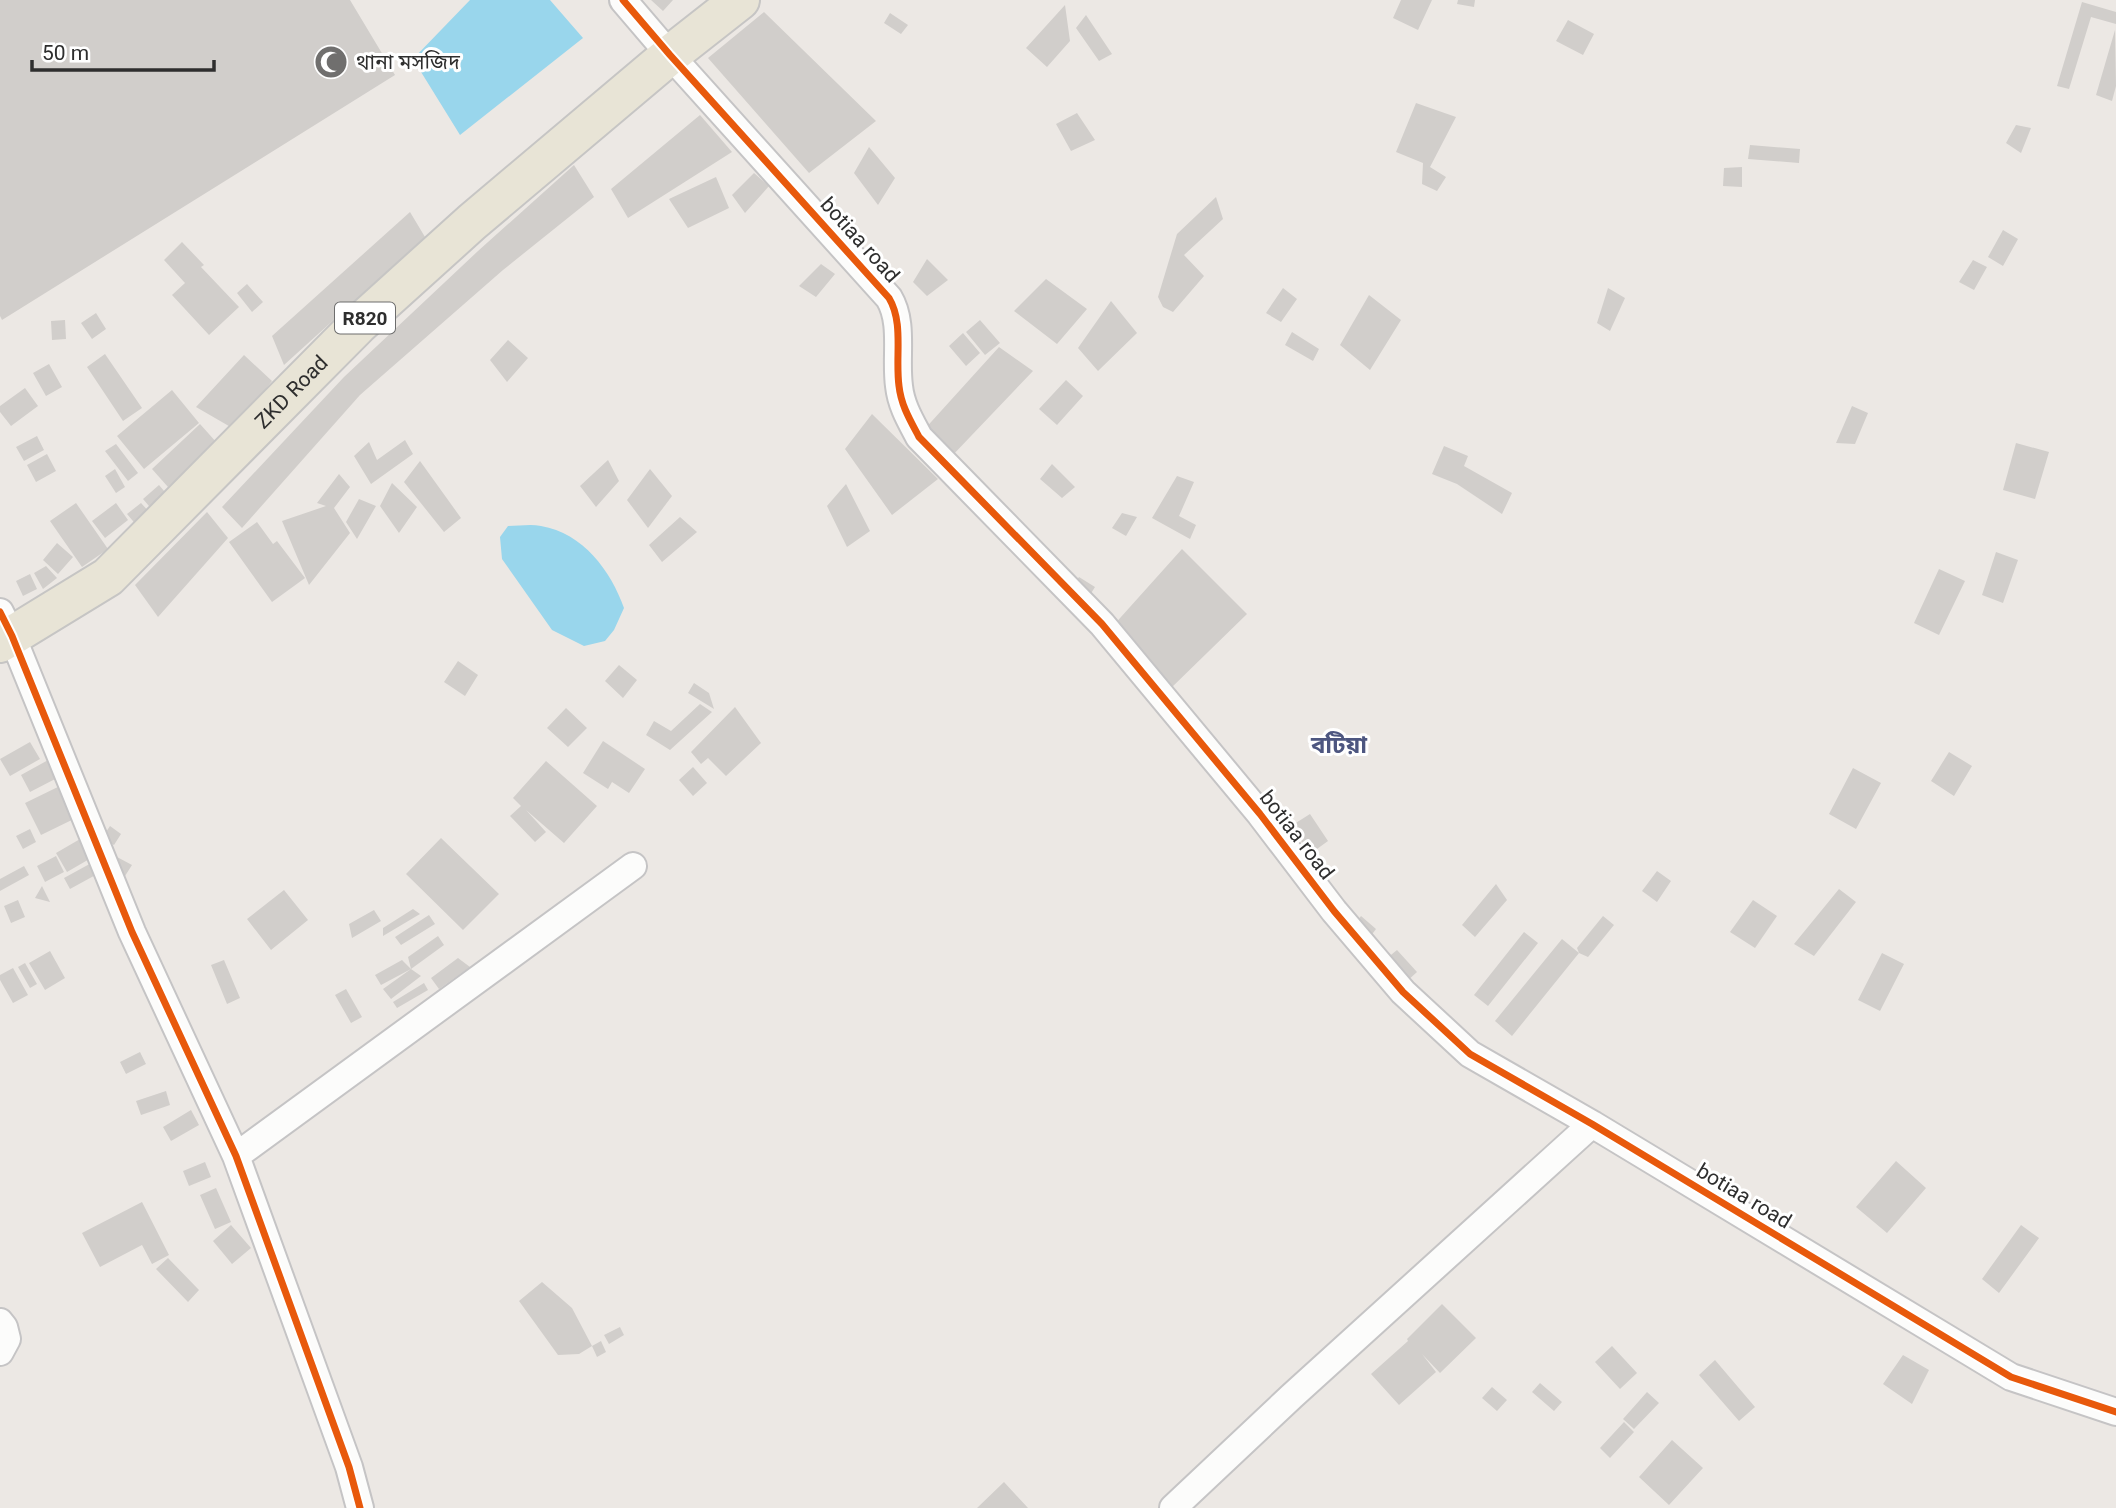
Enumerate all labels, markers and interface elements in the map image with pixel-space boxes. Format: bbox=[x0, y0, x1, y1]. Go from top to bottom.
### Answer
scale bar bbox=[32, 28, 214, 72]
text: 50 m bbox=[42, 41, 89, 65]
mosque icon: থানা মসজিদ bbox=[312, 43, 350, 81]
place label: থানা মসজিদ bbox=[356, 50, 460, 74]
street label: botiaa road bbox=[816, 193, 904, 287]
road number: R820 bbox=[335, 302, 395, 334]
street label: ZKD Road bbox=[250, 351, 333, 434]
district label: বটিয়া bbox=[1310, 731, 1368, 759]
street label: botiaa road bbox=[1255, 786, 1339, 884]
street label: botiaa road bbox=[1692, 1158, 1796, 1234]

